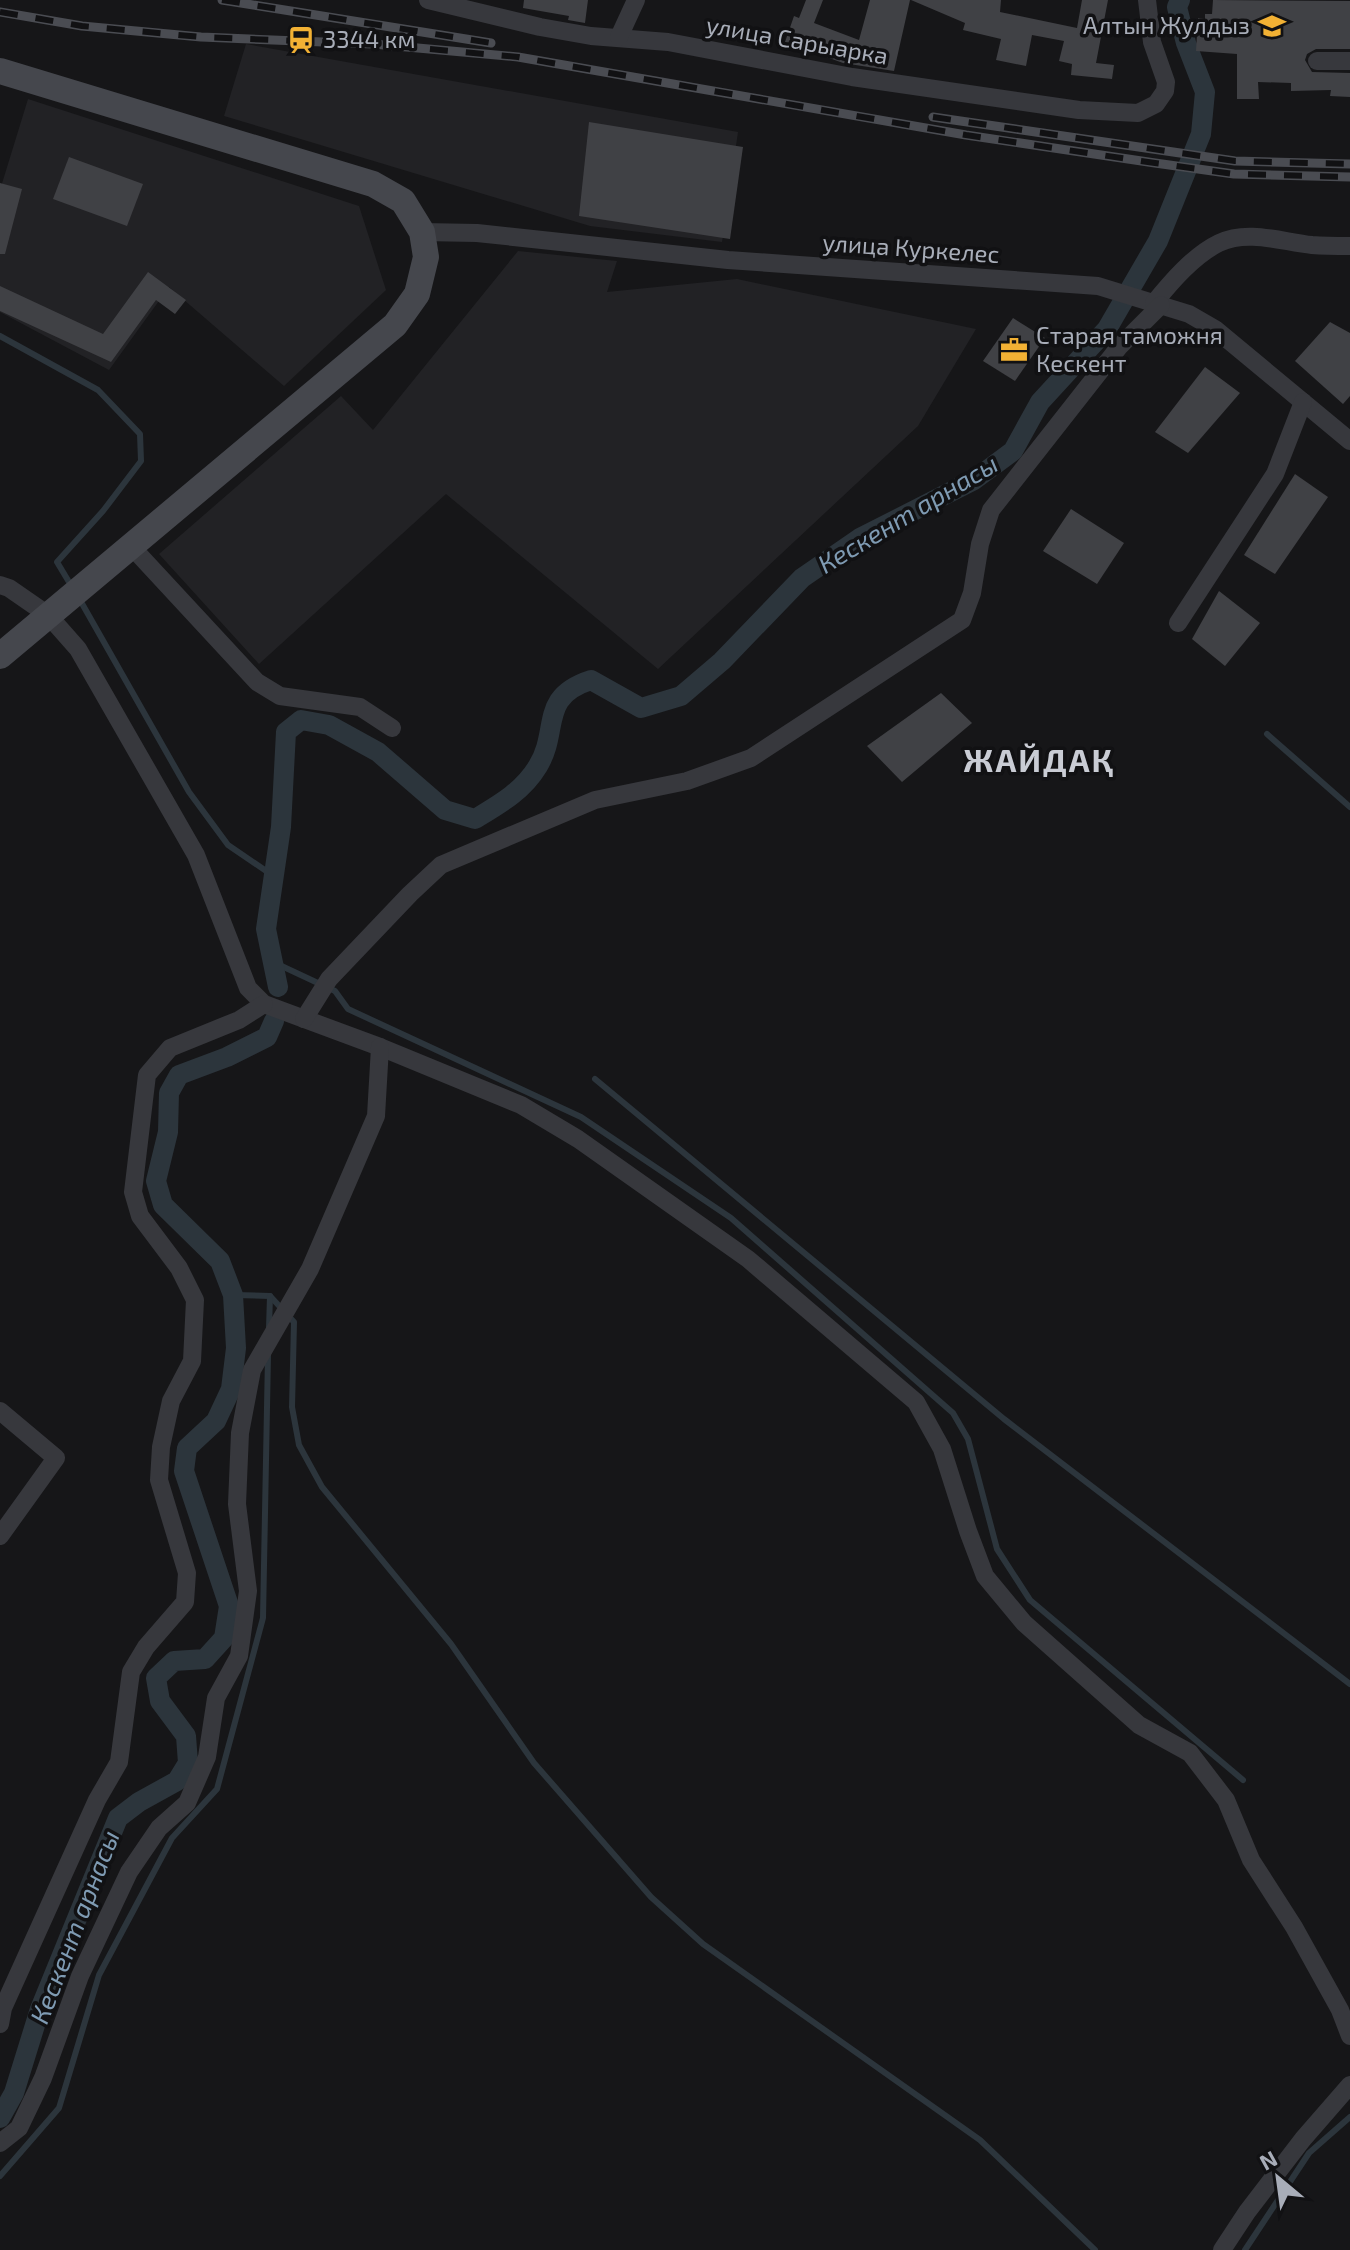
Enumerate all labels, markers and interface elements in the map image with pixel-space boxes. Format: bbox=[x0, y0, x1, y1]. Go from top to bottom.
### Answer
street label: улица Сарыарка bbox=[704, 9, 890, 71]
place label: Алтын Жулдыз bbox=[1083, 10, 1250, 40]
school or university icon: Алтын Жулдыз bbox=[1257, 11, 1287, 41]
place label: 3344 км bbox=[323, 24, 415, 53]
station icon: 3344 км bbox=[286, 25, 316, 55]
street label: улица Куркелес bbox=[822, 227, 1001, 269]
place label: Старая таможня Кескент bbox=[1036, 320, 1223, 377]
office icon: Старая таможня Кескент bbox=[999, 335, 1029, 365]
water label: Кескент арнасы bbox=[812, 447, 1003, 579]
district label: ЖАЙДАҚ bbox=[963, 740, 1115, 778]
water label: Кескент арнасы bbox=[22, 1825, 125, 2027]
north arrow bbox=[1238, 2138, 1318, 2218]
text: N bbox=[1255, 2144, 1281, 2175]

